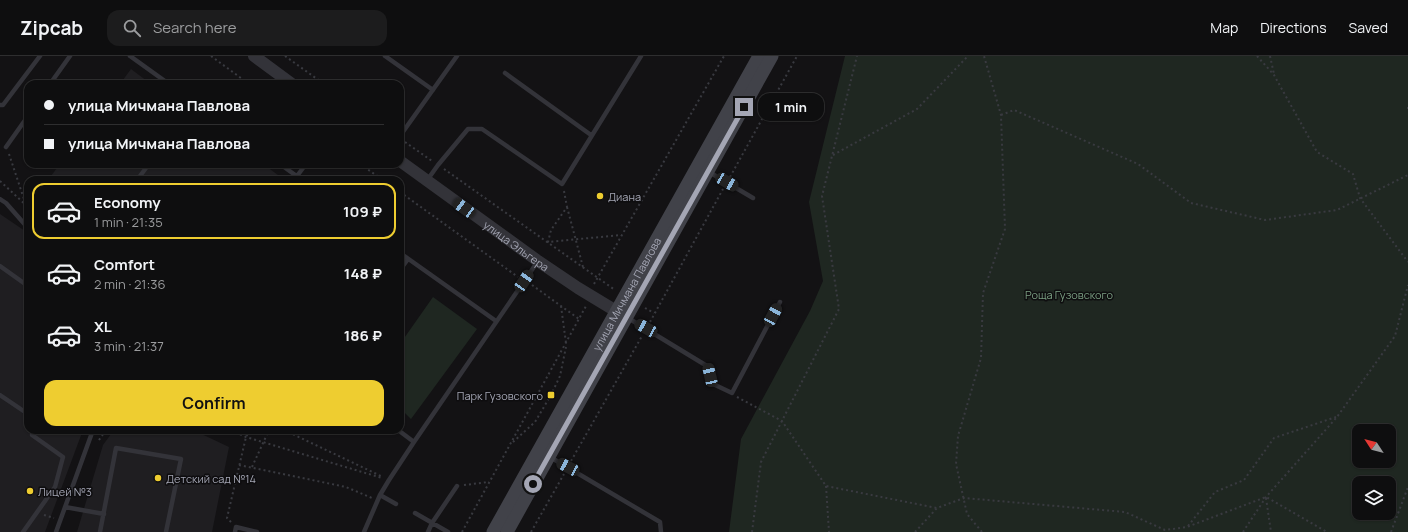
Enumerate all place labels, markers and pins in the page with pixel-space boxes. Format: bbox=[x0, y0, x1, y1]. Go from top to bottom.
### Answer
place label: Диана bbox=[608, 189, 641, 204]
marker: Диана bbox=[595, 191, 605, 201]
place label: Парк Гузовского bbox=[457, 388, 543, 403]
marker: Парк Гузовского bbox=[546, 390, 556, 400]
place label: Детский сад №14 bbox=[166, 471, 256, 486]
marker: Детский сад №14 bbox=[153, 473, 163, 483]
place label: Лицей №3 bbox=[38, 484, 92, 499]
marker: Лицей №3 bbox=[25, 486, 35, 496]

